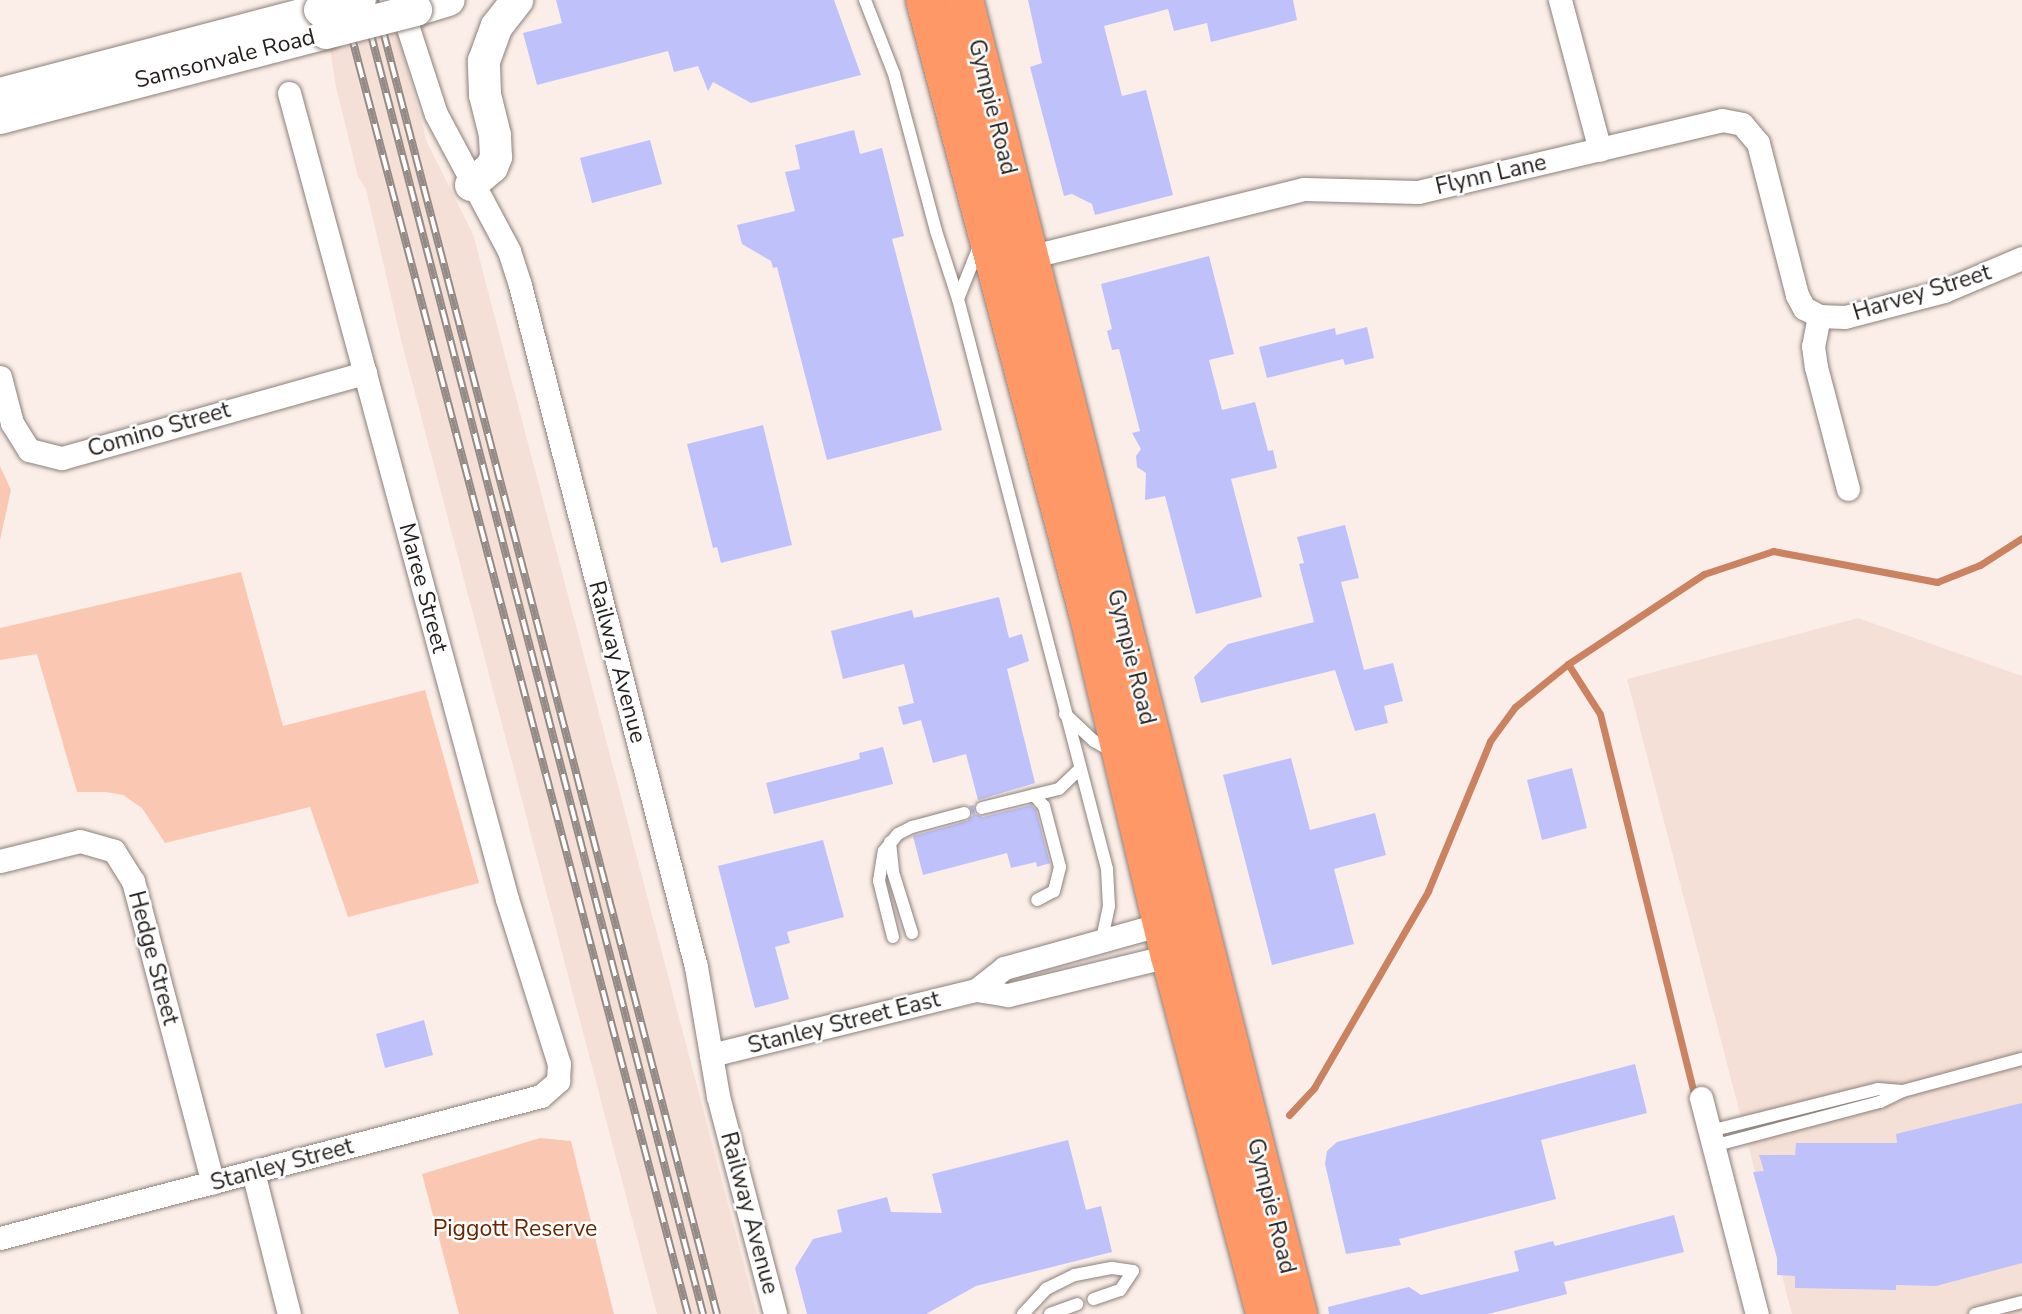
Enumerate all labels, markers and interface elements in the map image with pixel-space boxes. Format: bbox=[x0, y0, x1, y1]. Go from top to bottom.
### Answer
street label: Samsonvale Road bbox=[132, 23, 318, 95]
street label: Gympie Road bbox=[962, 36, 1022, 178]
street label: Flynn Lane bbox=[1433, 149, 1549, 201]
street label: Harvey Street bbox=[1850, 259, 1994, 327]
street label: Comino Street bbox=[85, 396, 233, 464]
street label: Maree Street bbox=[392, 520, 454, 656]
street label: Railway Avenue bbox=[582, 578, 652, 746]
street label: Gympie Road bbox=[1101, 586, 1161, 728]
street label: Hedge Street bbox=[122, 888, 184, 1028]
street label: Stanley Street East bbox=[745, 986, 943, 1060]
street label: Railway Avenue bbox=[714, 1129, 784, 1297]
street label: Stanley Street bbox=[208, 1133, 356, 1197]
street label: Gympie Road bbox=[1241, 1135, 1301, 1277]
park label: Piggott Reserve bbox=[433, 1215, 597, 1243]

